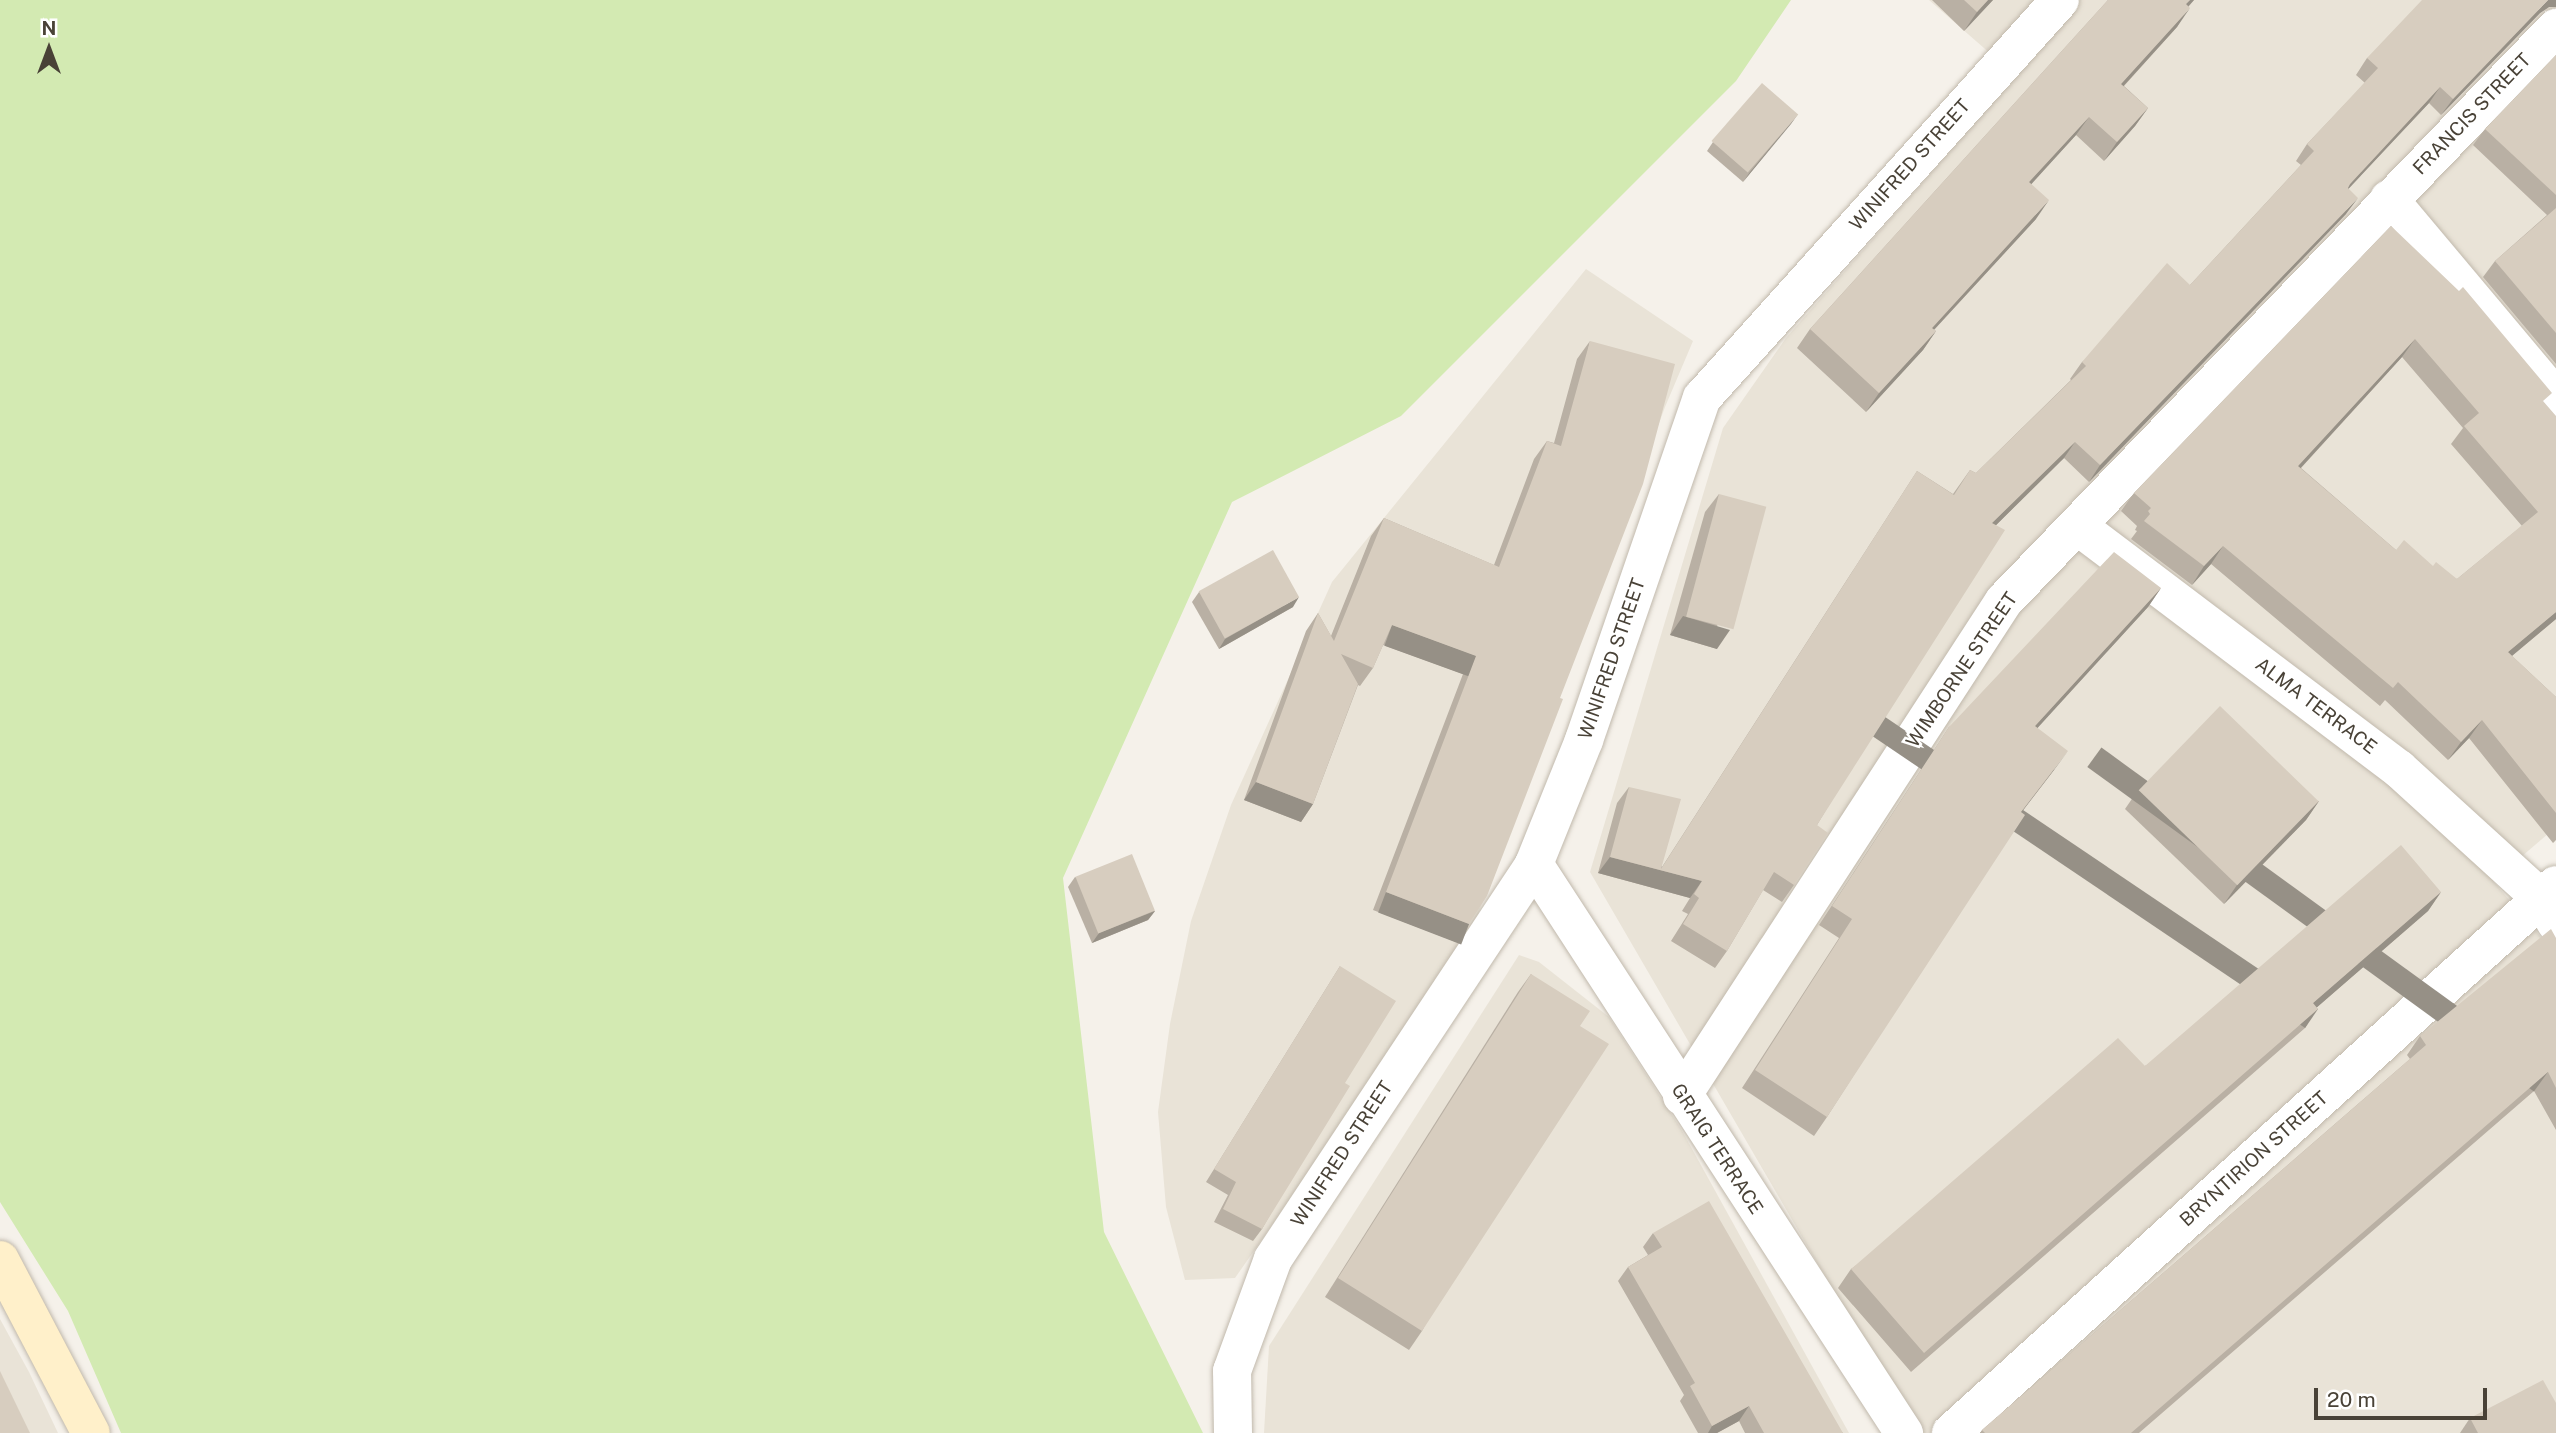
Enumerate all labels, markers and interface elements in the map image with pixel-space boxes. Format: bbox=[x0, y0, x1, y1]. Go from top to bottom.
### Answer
north arrow bbox=[14, 14, 84, 84]
text: N bbox=[42, 17, 56, 39]
street label: FRANCIS STREET bbox=[2408, 49, 2536, 179]
street label: WINIFRED STREET bbox=[1845, 95, 1975, 235]
street label: WINIFRED STREET bbox=[1574, 575, 1650, 743]
street label: WIMBORNE STREET bbox=[1902, 588, 2022, 752]
street label: ALMA TERRACE bbox=[2251, 653, 2381, 759]
street label: WINIFRED STREET bbox=[1286, 1077, 1398, 1231]
street label: GRAIG TERRACE bbox=[1666, 1080, 1768, 1218]
street label: BRYNTIRION STREET bbox=[2175, 1087, 2333, 1231]
scale bar bbox=[2318, 1374, 2491, 1418]
text: 20 m bbox=[2327, 1387, 2376, 1412]

